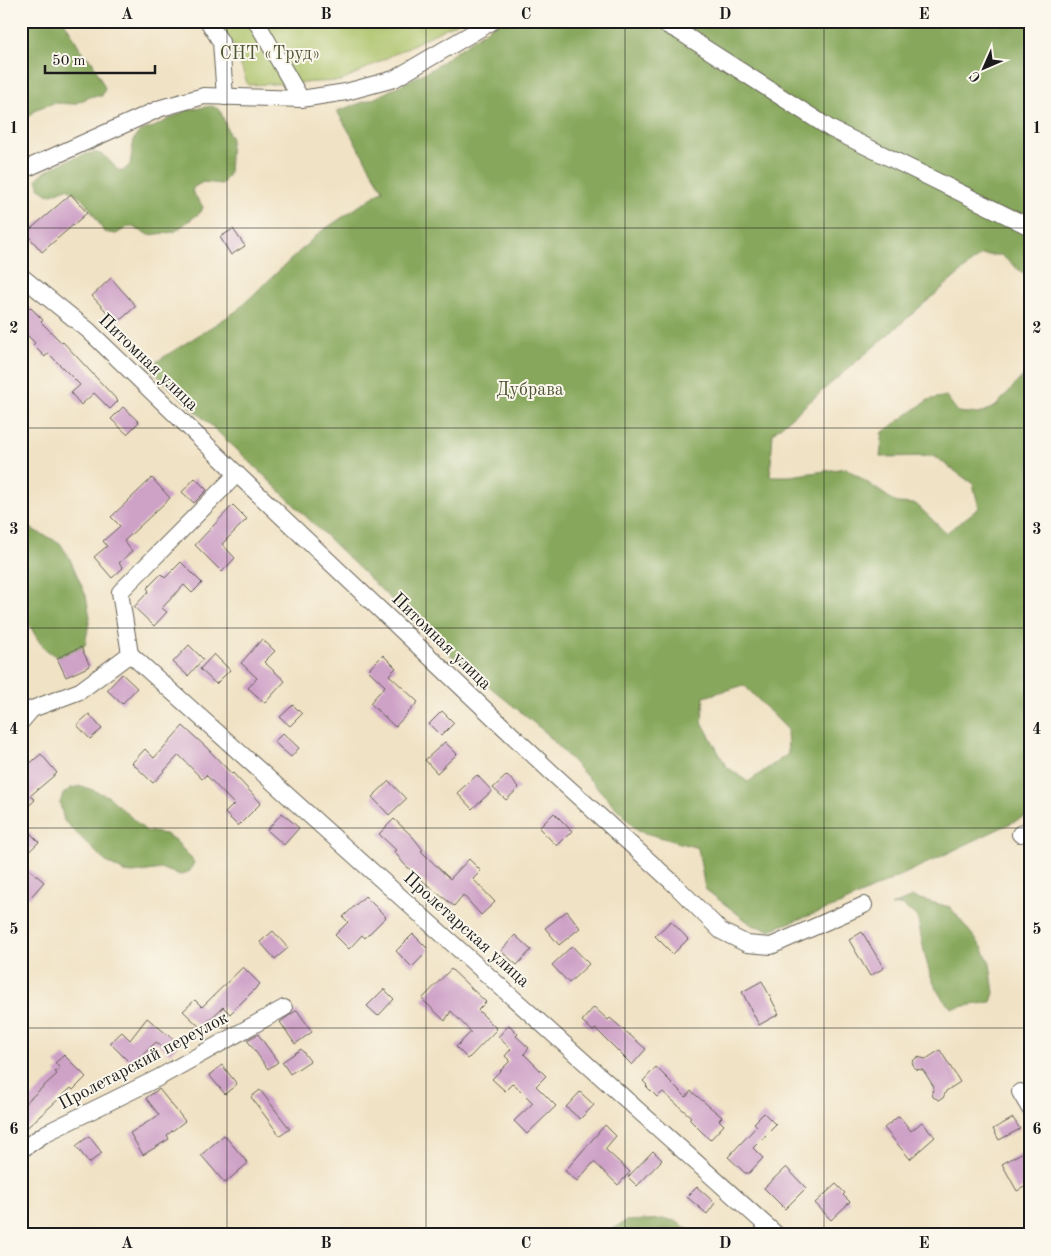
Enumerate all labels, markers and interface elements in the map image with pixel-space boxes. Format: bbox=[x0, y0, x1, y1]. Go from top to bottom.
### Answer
text: A bbox=[121, 7, 133, 23]
text: B bbox=[320, 7, 332, 23]
text: C bbox=[521, 7, 531, 23]
text: D bbox=[719, 7, 731, 23]
text: E bbox=[918, 7, 930, 23]
scale bar bbox=[45, 42, 155, 74]
north arrow bbox=[958, 42, 1008, 92]
park label: СНТ «Труд» bbox=[220, 45, 320, 63]
text: 50 m bbox=[52, 54, 86, 69]
text: С bbox=[967, 68, 984, 85]
text: 1 bbox=[9, 121, 19, 137]
text: 1 bbox=[1032, 121, 1042, 137]
street label: Питомная улица bbox=[95, 311, 202, 415]
text: 2 bbox=[9, 321, 19, 337]
text: 2 bbox=[1032, 321, 1042, 337]
park label: Дубрава bbox=[496, 381, 564, 399]
text: 3 bbox=[9, 522, 19, 538]
text: 3 bbox=[1032, 522, 1042, 538]
street label: Питомная улица bbox=[388, 590, 495, 694]
text: 4 bbox=[9, 722, 19, 738]
text: 4 bbox=[1032, 722, 1042, 738]
street label: Пролетарская улица bbox=[400, 869, 533, 991]
text: 5 bbox=[9, 922, 19, 938]
text: 5 bbox=[1032, 922, 1042, 938]
street label: Пролетарский переулок bbox=[56, 1009, 231, 1113]
text: 6 bbox=[9, 1122, 19, 1138]
text: 6 bbox=[1032, 1122, 1042, 1138]
text: A bbox=[121, 1236, 133, 1252]
text: B bbox=[320, 1236, 332, 1252]
text: C bbox=[521, 1236, 531, 1252]
text: D bbox=[719, 1236, 731, 1252]
text: E bbox=[918, 1236, 930, 1252]

